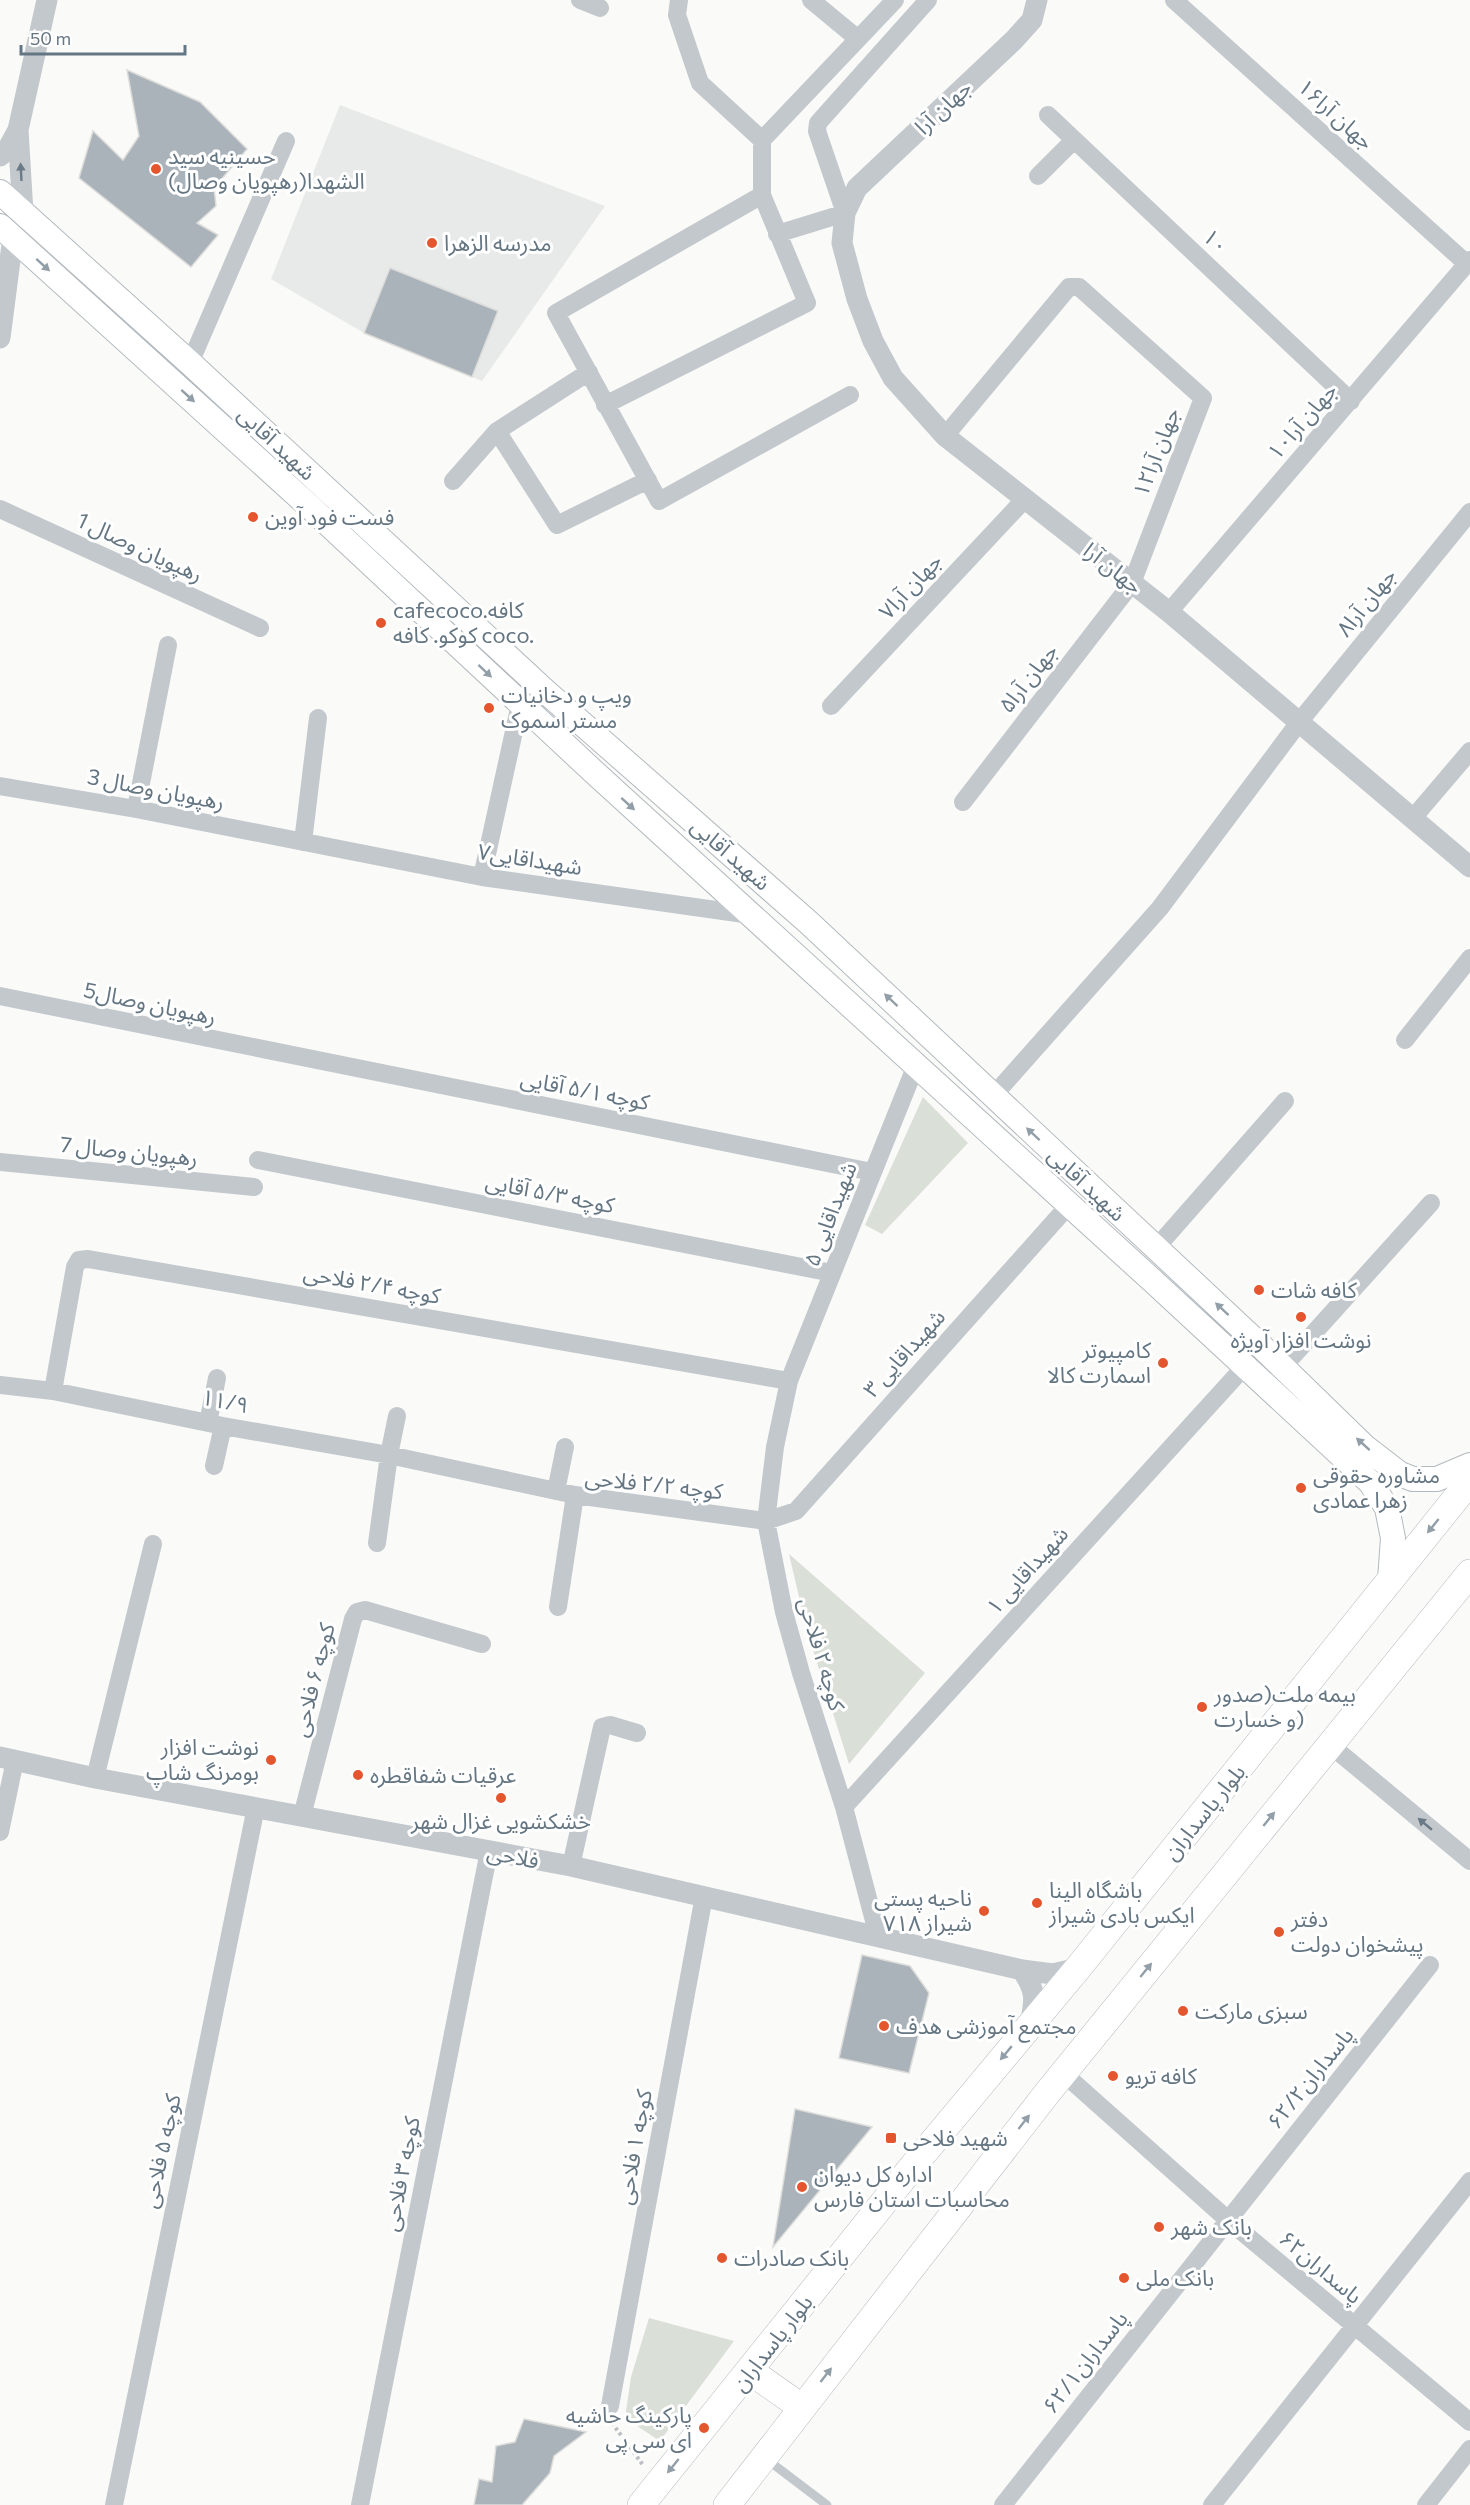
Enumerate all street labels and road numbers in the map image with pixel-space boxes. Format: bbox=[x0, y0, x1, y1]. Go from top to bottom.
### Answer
street label: جهان آرا۱۶ bbox=[1292, 73, 1380, 156]
street label: جهان آرا bbox=[909, 74, 977, 140]
street label: ۱۰ bbox=[1198, 222, 1235, 259]
street label: جهان آرا۱۰ bbox=[1261, 377, 1343, 465]
street label: شهید آقایی bbox=[233, 400, 322, 485]
street label: جهان آرا۱۲ bbox=[1126, 404, 1186, 500]
street label: 1 رهپویان وصال bbox=[72, 506, 207, 589]
street label: جهان آرا bbox=[1078, 536, 1148, 600]
street label: جهان آرا۷ bbox=[872, 547, 948, 625]
street label: جهان آرا۸ bbox=[1330, 562, 1402, 642]
street label: جهان آرا۵ bbox=[992, 638, 1064, 718]
street label: 3 رهپویان وصال bbox=[85, 762, 227, 817]
street label: شهید آقایی bbox=[686, 812, 777, 896]
street label: شهیداقایی۷ bbox=[476, 837, 584, 880]
street label: رهپویان وصال5 bbox=[81, 975, 219, 1032]
street label: کوچه ۵/۱ آقایی bbox=[518, 1064, 653, 1117]
street label: 7 رهپویان وصال bbox=[59, 1130, 199, 1173]
street label: شهید آقایی bbox=[1043, 1141, 1132, 1226]
street label: ۵ شهیداقایی bbox=[797, 1158, 862, 1270]
street label: کوچه ۵/۳ آقایی bbox=[483, 1167, 618, 1220]
street label: کوچه ۲/۴ فلاحی bbox=[301, 1258, 444, 1311]
street label: ۳ شهیداقایی bbox=[857, 1303, 950, 1402]
street label: ۱۱/۹ bbox=[199, 1383, 251, 1418]
street label: کوچه ۲/۲ فلاحی bbox=[583, 1463, 725, 1506]
street label: ۱ شهیداقایی bbox=[980, 1520, 1073, 1619]
street label: کوچه ۲ فلاحی bbox=[791, 1594, 852, 1715]
street label: کوچه ۶ فلاحی bbox=[285, 1619, 342, 1740]
street label: بلوار پاسداران bbox=[1157, 1758, 1252, 1866]
street label: فلاحی bbox=[485, 1837, 541, 1874]
street label: پاسداران۶۲/۲ bbox=[1261, 2022, 1360, 2135]
street label: کوچه ۱ فلاحی bbox=[610, 2086, 659, 2207]
street label: کوچه ۵ فلاحی bbox=[135, 2090, 188, 2211]
street label: کوچه ۳ فلاحی bbox=[376, 2113, 427, 2234]
street label: پاسداران۶۲ bbox=[1273, 2224, 1368, 2311]
street label: بلوار پاسداران bbox=[725, 2289, 819, 2398]
street label: پاسداران۶۲/۱ bbox=[1036, 2305, 1135, 2420]

